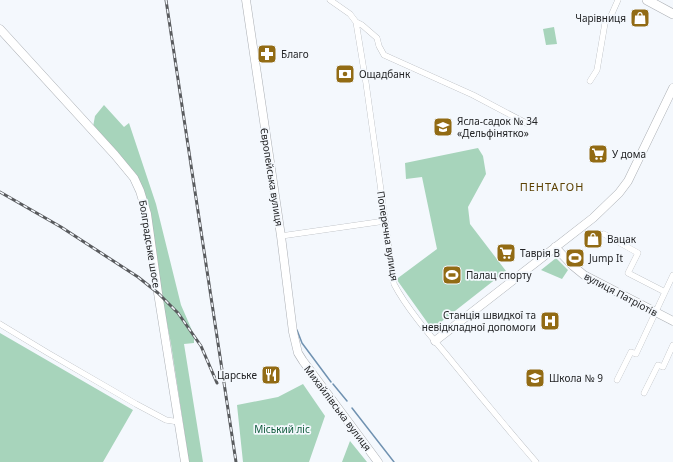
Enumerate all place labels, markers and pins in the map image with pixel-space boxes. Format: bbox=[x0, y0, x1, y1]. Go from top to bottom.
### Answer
shop icon: Чарівниця bbox=[629, 7, 651, 29]
place label: Чарівниця bbox=[575, 11, 626, 25]
pharmacy icon: Благо bbox=[256, 43, 278, 65]
place label: Благо bbox=[281, 47, 309, 61]
bank icon: Ощадбанк bbox=[334, 63, 356, 85]
place label: Ощадбанк bbox=[359, 67, 411, 81]
place label: Ясла-садок № 34 «Дельфінятко» bbox=[457, 114, 538, 140]
school or university icon: Ясла-садок № 34 «Дельфінятко» bbox=[432, 116, 454, 138]
supermarket icon: У дома bbox=[587, 143, 609, 165]
place label: У дома bbox=[612, 147, 646, 161]
shop icon: Вацак bbox=[582, 228, 604, 250]
place label: Вацак bbox=[607, 232, 637, 246]
supermarket icon: Таврія В bbox=[495, 242, 517, 264]
place label: Таврія В bbox=[520, 246, 560, 260]
sports icon: Jump It bbox=[564, 247, 586, 269]
place label: Jump It bbox=[588, 251, 623, 265]
sports icon: Палац спорту bbox=[441, 264, 463, 286]
place label: Палац спорту bbox=[466, 268, 533, 282]
place label: Станція швидкої та невідкладної допомоги bbox=[422, 308, 536, 334]
hospital icon: Станція швидкої та невідкладної допомоги bbox=[539, 310, 561, 332]
restaurant icon: Царське bbox=[260, 364, 282, 386]
school or university icon: Школа № 9 bbox=[524, 367, 546, 389]
place label: Царське bbox=[217, 368, 257, 382]
place label: Школа № 9 bbox=[549, 371, 603, 385]

